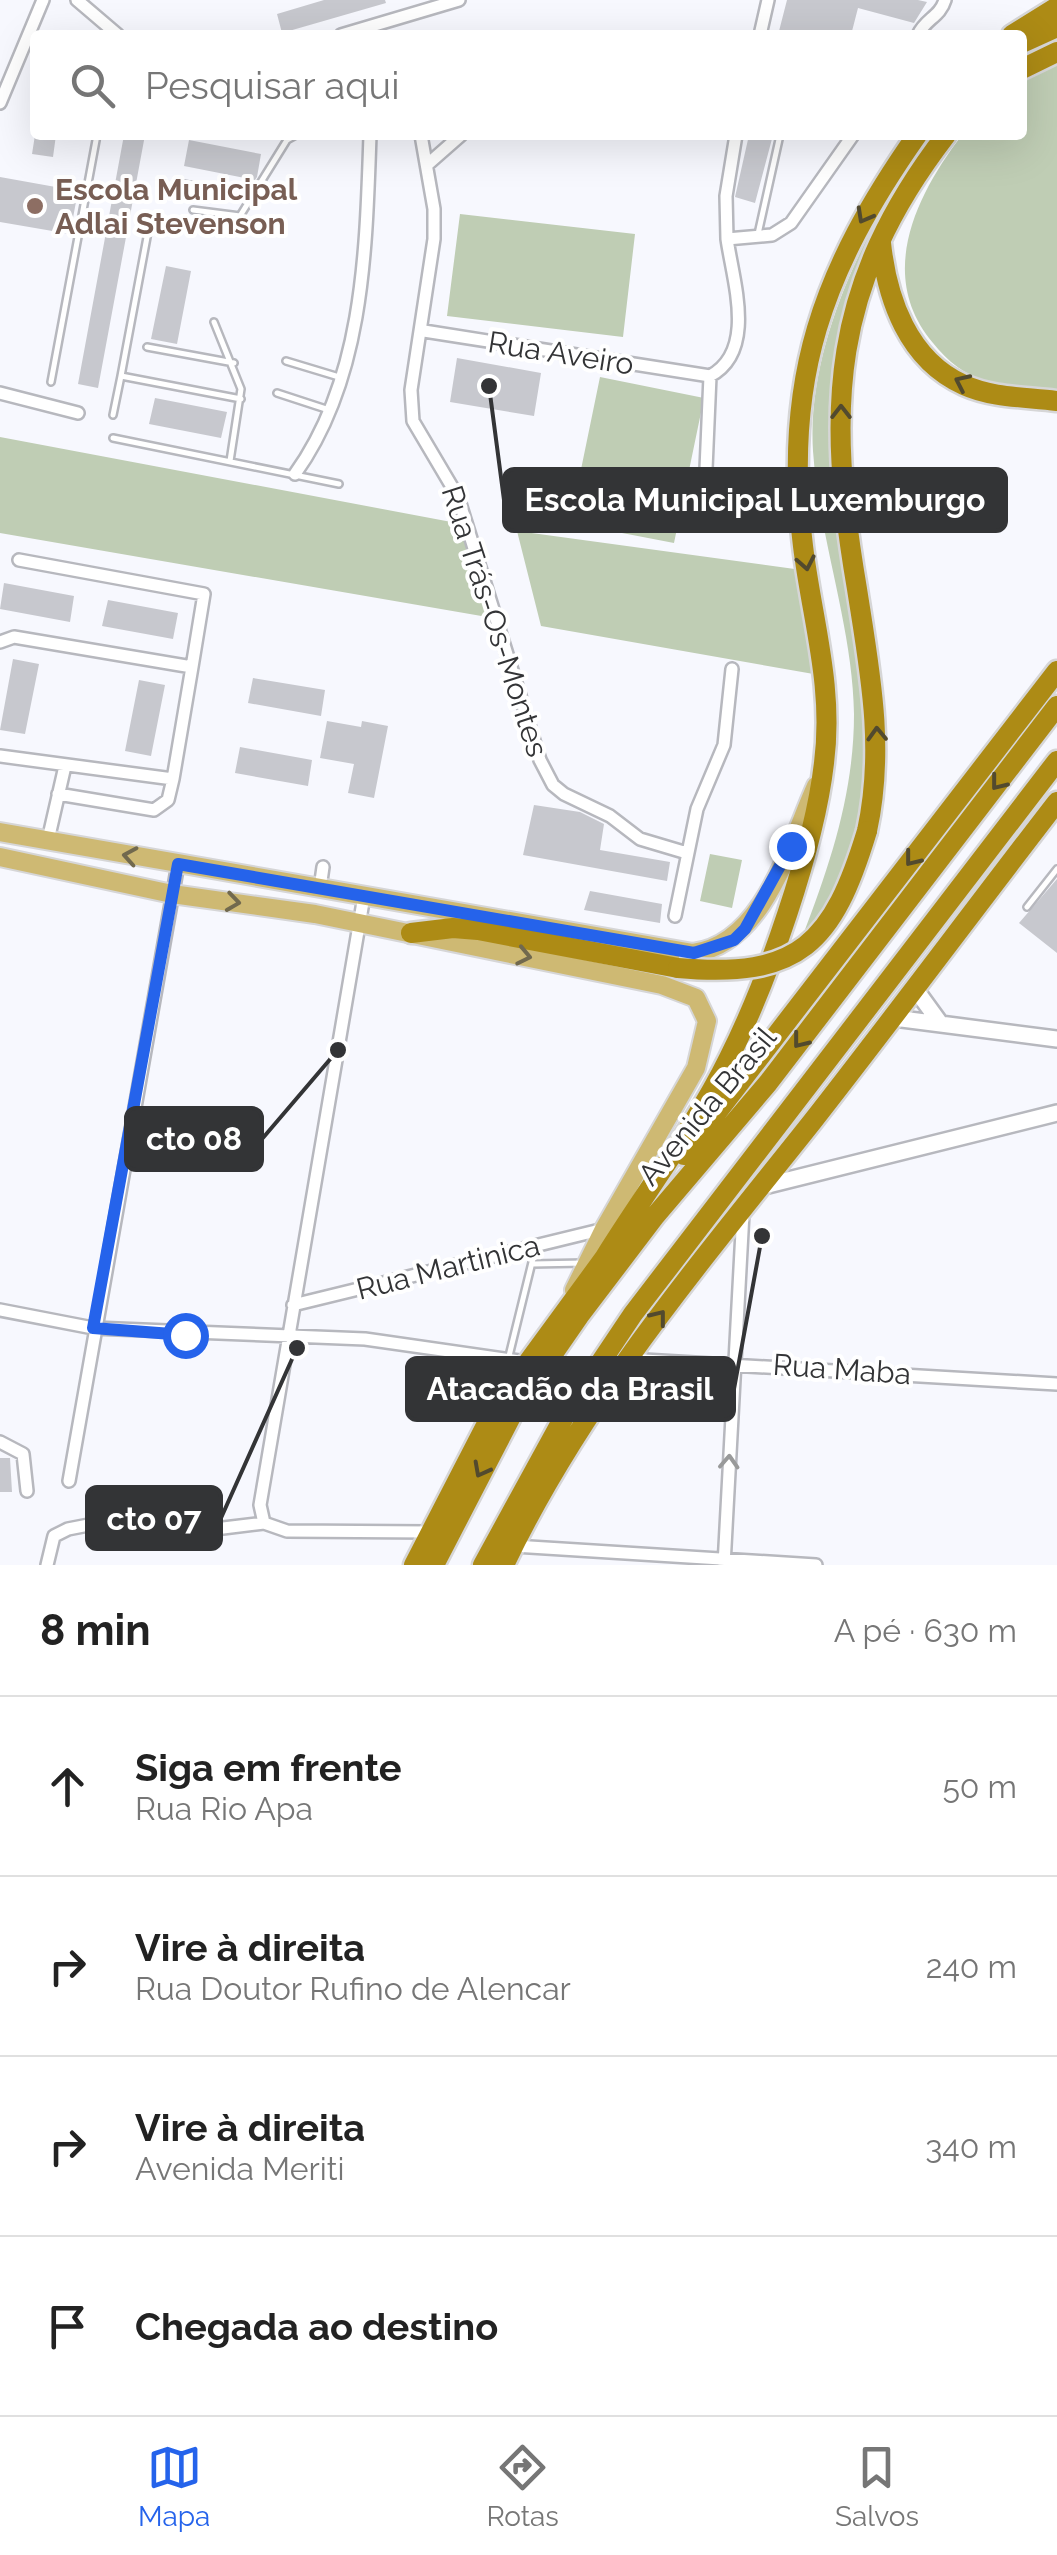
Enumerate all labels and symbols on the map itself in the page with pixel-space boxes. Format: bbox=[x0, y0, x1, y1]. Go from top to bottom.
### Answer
place label: Escola Municipal Adlai Stevenson bbox=[55, 172, 298, 241]
marker: Escola Municipal Adlai Stevenson bbox=[24, 195, 46, 217]
one-way arrow bbox=[857, 206, 876, 224]
street label: Rua Aveiro bbox=[486, 324, 636, 382]
one-way arrow bbox=[954, 374, 972, 394]
one-way arrow bbox=[830, 404, 852, 420]
callout: Escola Municipal Luxemburgo bbox=[504, 469, 1006, 531]
street label: Rua Trás-Os-Montes bbox=[435, 481, 555, 761]
text: Escola Municipal Luxemburgo bbox=[525, 481, 985, 518]
one-way arrow bbox=[795, 555, 816, 572]
one-way arrow bbox=[867, 726, 888, 742]
one-way arrow bbox=[992, 772, 1009, 790]
route end bbox=[769, 824, 815, 870]
one-way arrow bbox=[122, 846, 139, 867]
one-way arrow bbox=[907, 848, 924, 866]
one-way arrow bbox=[225, 891, 241, 912]
one-way arrow bbox=[515, 945, 532, 966]
street label: Avenida Brasil bbox=[631, 1019, 784, 1192]
one-way arrow bbox=[794, 1030, 811, 1048]
callout: cto 08 bbox=[126, 1108, 262, 1170]
text: cto 08 bbox=[146, 1120, 242, 1157]
street label: Rua Martinica bbox=[353, 1227, 543, 1307]
one-way arrow bbox=[648, 1310, 665, 1328]
route start bbox=[163, 1313, 209, 1359]
street label: Rua Maba bbox=[772, 1347, 912, 1391]
callout: Atacadão da Brasil bbox=[407, 1358, 734, 1420]
text: Atacadão da Brasil bbox=[426, 1370, 714, 1407]
one-way arrow bbox=[718, 1453, 739, 1469]
one-way arrow bbox=[474, 1459, 493, 1477]
callout: cto 07 bbox=[87, 1487, 221, 1549]
text: cto 07 bbox=[107, 1500, 201, 1537]

